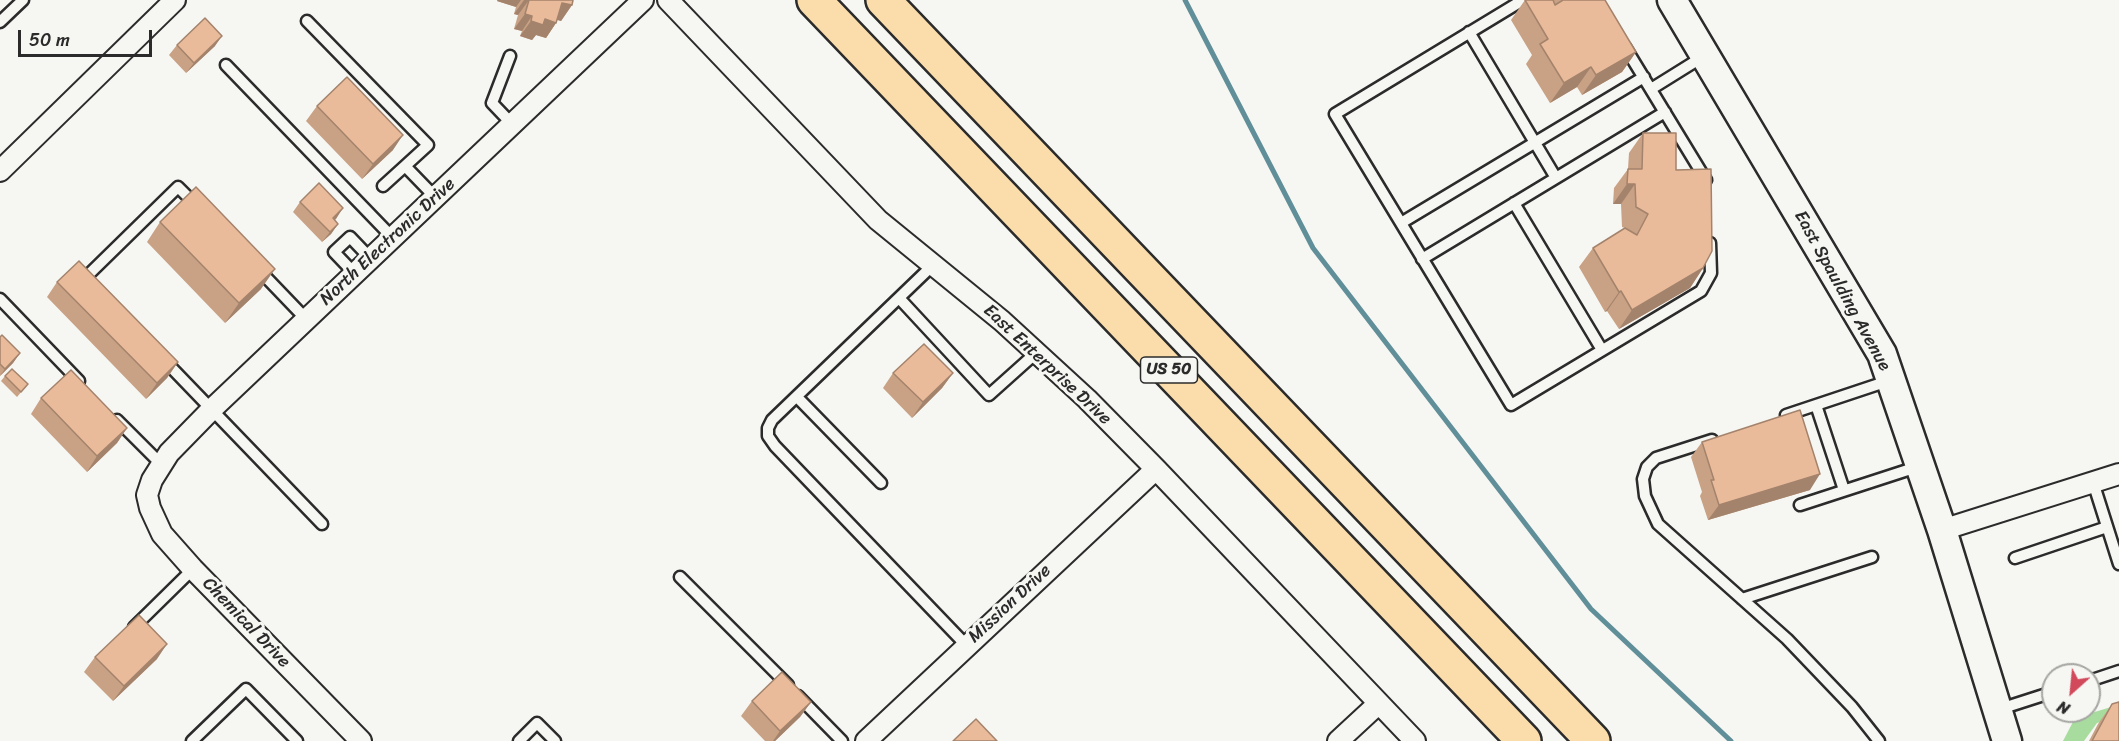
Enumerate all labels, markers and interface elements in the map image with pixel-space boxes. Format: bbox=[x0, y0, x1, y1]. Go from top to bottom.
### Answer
scale bar bbox=[21, 18, 154, 56]
text: 50 m bbox=[29, 24, 70, 56]
street label: North Electronic Drive bbox=[316, 174, 460, 310]
street label: East Spaulding Avenue bbox=[1789, 207, 1895, 375]
street label: East Enterprise Drive bbox=[978, 300, 1116, 430]
road number: US 50 bbox=[1140, 357, 1198, 383]
street label: Mission Drive bbox=[964, 560, 1056, 648]
street label: Chemical Drive bbox=[197, 573, 295, 673]
north arrow bbox=[2041, 663, 2101, 723]
text: N bbox=[2052, 692, 2075, 723]

